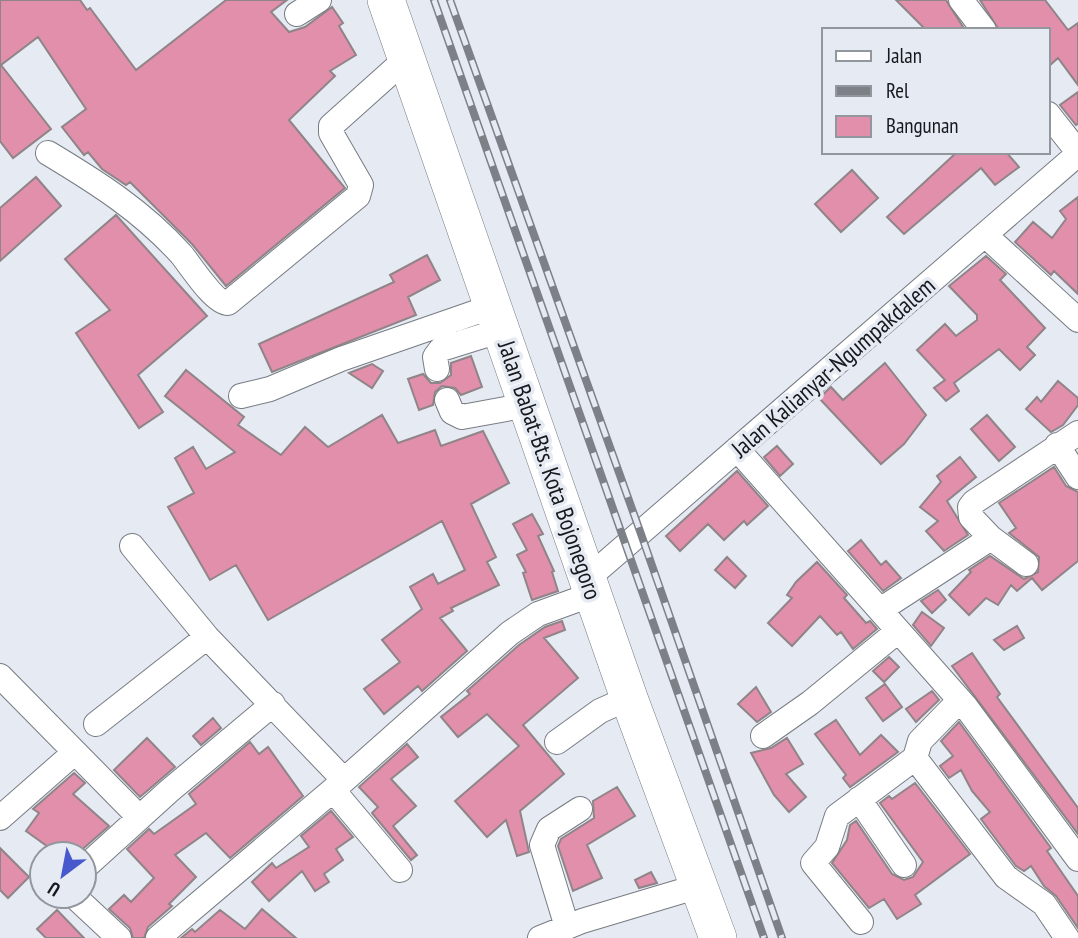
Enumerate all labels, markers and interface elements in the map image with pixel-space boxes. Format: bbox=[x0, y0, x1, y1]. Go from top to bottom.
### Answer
legend bbox=[822, 28, 1050, 154]
text: Jalan bbox=[885, 42, 922, 69]
text: Rel bbox=[886, 77, 909, 104]
text: Bangunan bbox=[886, 112, 959, 139]
street label: Jalan Kalianyar-Ngumpakdalem bbox=[724, 270, 941, 465]
street label: Jalan Babat-Bts. Kota Bojonegoro bbox=[491, 336, 609, 603]
north arrow bbox=[28, 840, 98, 910]
text: U bbox=[43, 877, 65, 902]

